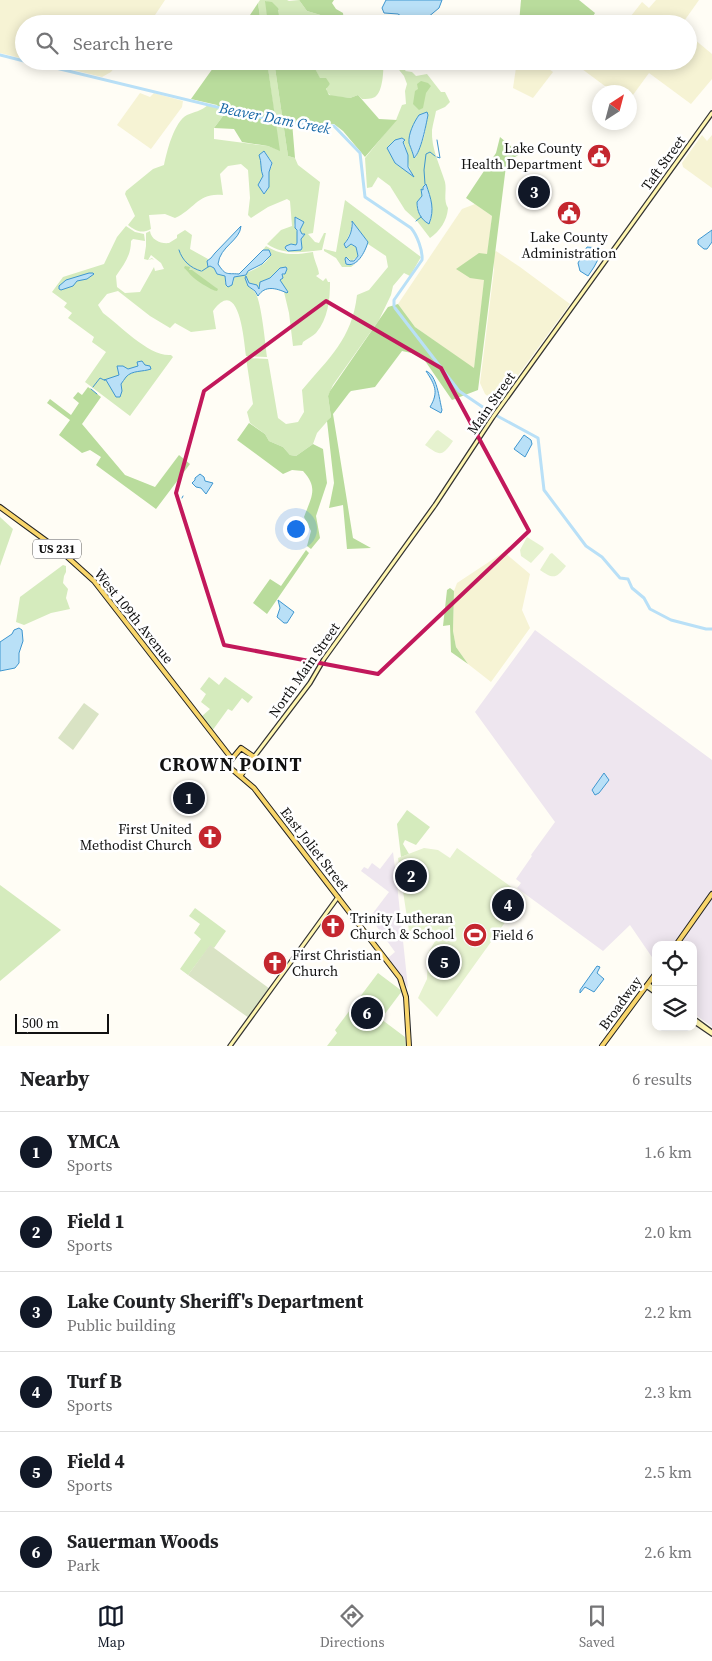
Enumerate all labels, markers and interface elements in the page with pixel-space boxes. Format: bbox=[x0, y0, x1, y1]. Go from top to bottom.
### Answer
search box bbox=[15, 15, 697, 70]
icon: search bbox=[33, 29, 61, 57]
text: Search here bbox=[73, 30, 173, 56]
north arrow bbox=[592, 85, 637, 130]
water label: Beaver Dam Creek bbox=[216, 97, 333, 139]
street label: Taft Street bbox=[636, 131, 690, 195]
place label: Lake County Health Department bbox=[461, 138, 583, 174]
public building icon: Lake County Health Department bbox=[586, 143, 612, 169]
pin: 3 bbox=[518, 173, 550, 211]
public building icon: Lake County Administration bbox=[556, 200, 582, 226]
place label: Lake County Administration bbox=[522, 227, 617, 263]
street label: Main Street bbox=[462, 368, 520, 438]
your location bbox=[283, 516, 309, 542]
road number: US 231 bbox=[33, 540, 81, 558]
street label: West 109th Avenue bbox=[90, 564, 178, 668]
street label: North Main Street bbox=[264, 618, 345, 722]
district label: CROWN POINT bbox=[160, 751, 302, 777]
pin: 1 bbox=[173, 779, 205, 817]
street label: East Joliet Street bbox=[276, 803, 354, 895]
place label: First United Methodist Church bbox=[80, 819, 192, 855]
church icon: First United Methodist Church bbox=[197, 824, 223, 850]
pin: 2 bbox=[395, 857, 427, 895]
pin: 4 bbox=[492, 886, 524, 924]
place label: Trinity Lutheran Church & School bbox=[350, 908, 454, 944]
church icon: Trinity Lutheran Church & School bbox=[320, 913, 346, 939]
sports icon: Field 6 bbox=[462, 922, 488, 948]
place label: Field 6 bbox=[492, 925, 534, 945]
map controls bbox=[652, 941, 697, 1031]
button: locate bbox=[652, 941, 697, 986]
pin: 5 bbox=[428, 943, 460, 981]
place label: First Christian Church bbox=[292, 945, 382, 981]
church icon: First Christian Church bbox=[262, 950, 288, 976]
street label: Broadway bbox=[594, 971, 647, 1034]
button: layers bbox=[652, 986, 697, 1031]
pin: 6 bbox=[351, 994, 383, 1032]
scale bar bbox=[15, 1011, 109, 1034]
text: 500 m bbox=[22, 1013, 59, 1033]
text: Nearby bbox=[20, 1064, 90, 1093]
text: 6 results bbox=[632, 1068, 692, 1090]
text: YMCA bbox=[67, 1128, 120, 1154]
text: 1 bbox=[32, 1141, 40, 1163]
text: 1.6 km bbox=[644, 1141, 692, 1163]
text: Sports bbox=[67, 1154, 112, 1176]
text: Field 1 bbox=[67, 1208, 125, 1234]
text: 2 bbox=[32, 1221, 40, 1243]
text: 2.0 km bbox=[644, 1221, 692, 1243]
text: Sports bbox=[67, 1234, 112, 1256]
text: Lake County Sheriff's Department bbox=[67, 1288, 363, 1314]
text: 3 bbox=[32, 1301, 40, 1323]
text: 2.2 km bbox=[644, 1301, 692, 1323]
text: Public building bbox=[67, 1314, 176, 1336]
text: Turf B bbox=[67, 1368, 122, 1394]
text: 4 bbox=[32, 1381, 40, 1403]
text: 2.3 km bbox=[644, 1381, 692, 1403]
text: Sports bbox=[67, 1394, 112, 1416]
text: Field 4 bbox=[67, 1448, 125, 1474]
text: 5 bbox=[32, 1461, 40, 1483]
text: 2.5 km bbox=[644, 1461, 692, 1483]
text: Sports bbox=[67, 1474, 112, 1496]
text: Sauerman Woods bbox=[67, 1528, 219, 1554]
text: 6 bbox=[32, 1541, 40, 1563]
text: 2.6 km bbox=[644, 1541, 692, 1563]
text: Park bbox=[67, 1554, 100, 1576]
tab: Map bbox=[97, 1602, 125, 1652]
tab: Directions bbox=[320, 1602, 384, 1652]
tab: Saved bbox=[579, 1602, 615, 1652]

